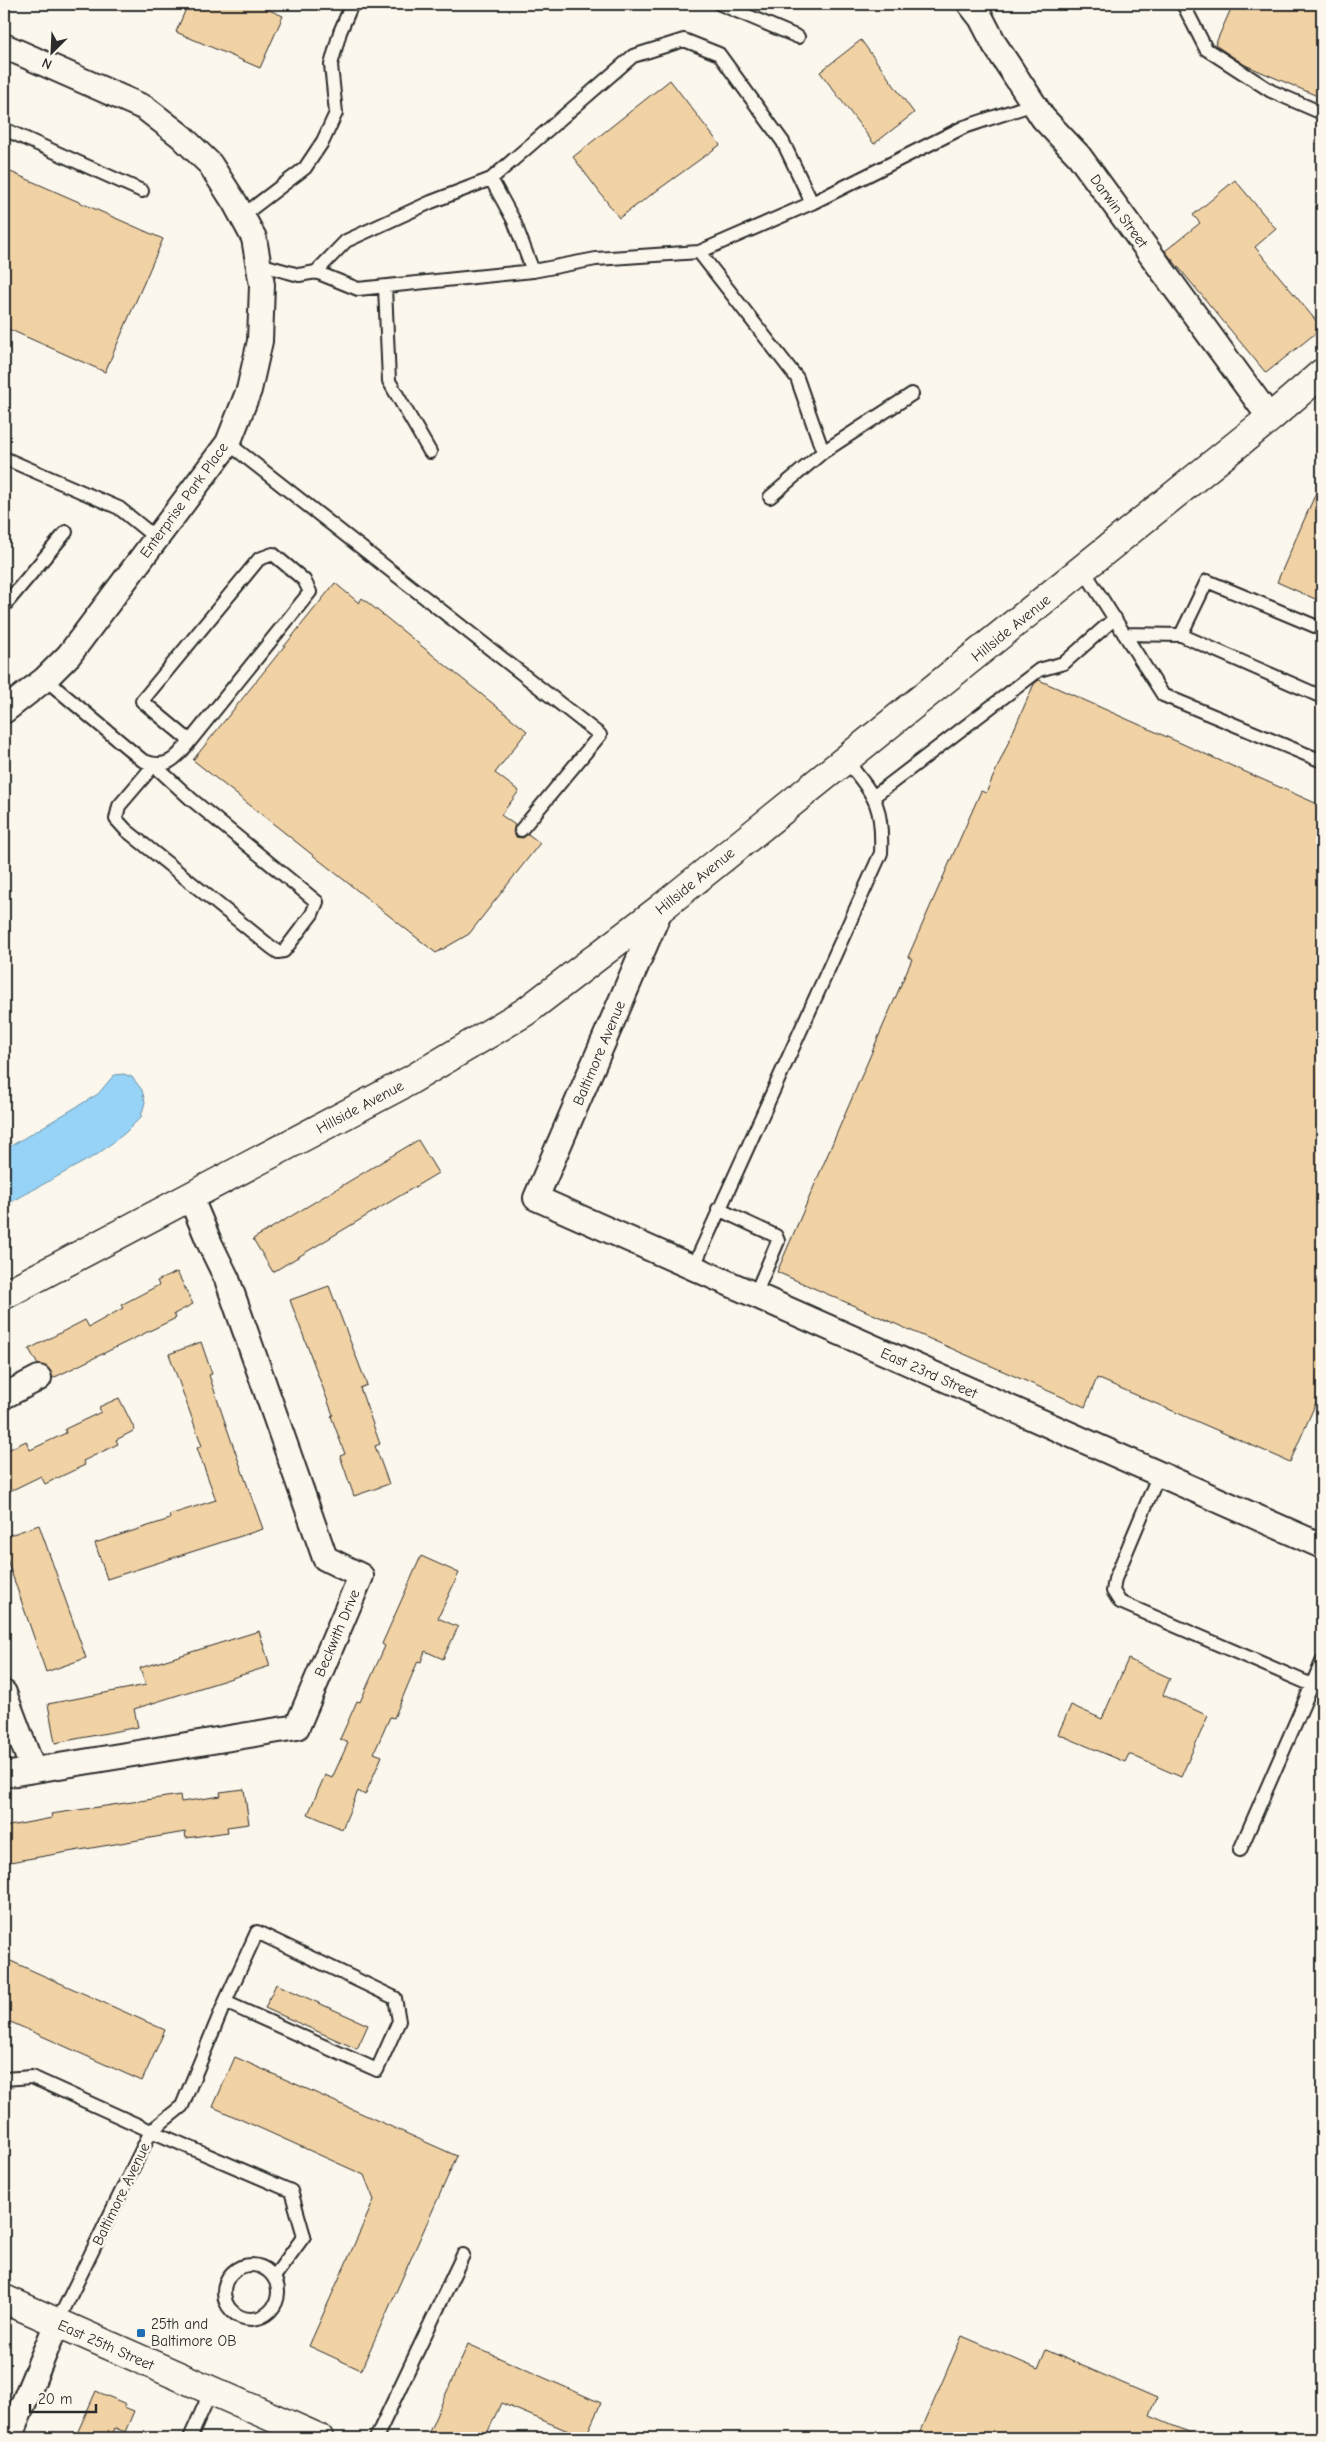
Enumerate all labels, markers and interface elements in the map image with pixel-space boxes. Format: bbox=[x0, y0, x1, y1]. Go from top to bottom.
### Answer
north arrow bbox=[28, 28, 78, 78]
text: N bbox=[39, 54, 55, 73]
street label: Darwin Street bbox=[1086, 171, 1152, 252]
street label: Enterprise Park Place bbox=[136, 438, 232, 561]
street label: Hillside Avenue bbox=[968, 590, 1055, 665]
street label: Hillside Avenue bbox=[652, 843, 739, 918]
street label: Baltimore Avenue bbox=[569, 997, 629, 1108]
street label: Hillside Avenue bbox=[313, 1076, 407, 1138]
street label: East 23rd Street bbox=[878, 1344, 981, 1403]
street label: Beckwith Drive bbox=[310, 1586, 364, 1679]
street label: Baltimore Avenue bbox=[88, 2139, 154, 2248]
place label: 25th and Baltimore OB bbox=[151, 2315, 237, 2350]
street label: East 25th Street bbox=[55, 2316, 157, 2374]
marker: 25th and Baltimore OB bbox=[135, 2327, 147, 2339]
scale bar bbox=[30, 2382, 96, 2414]
text: 20 m bbox=[38, 2390, 72, 2408]

